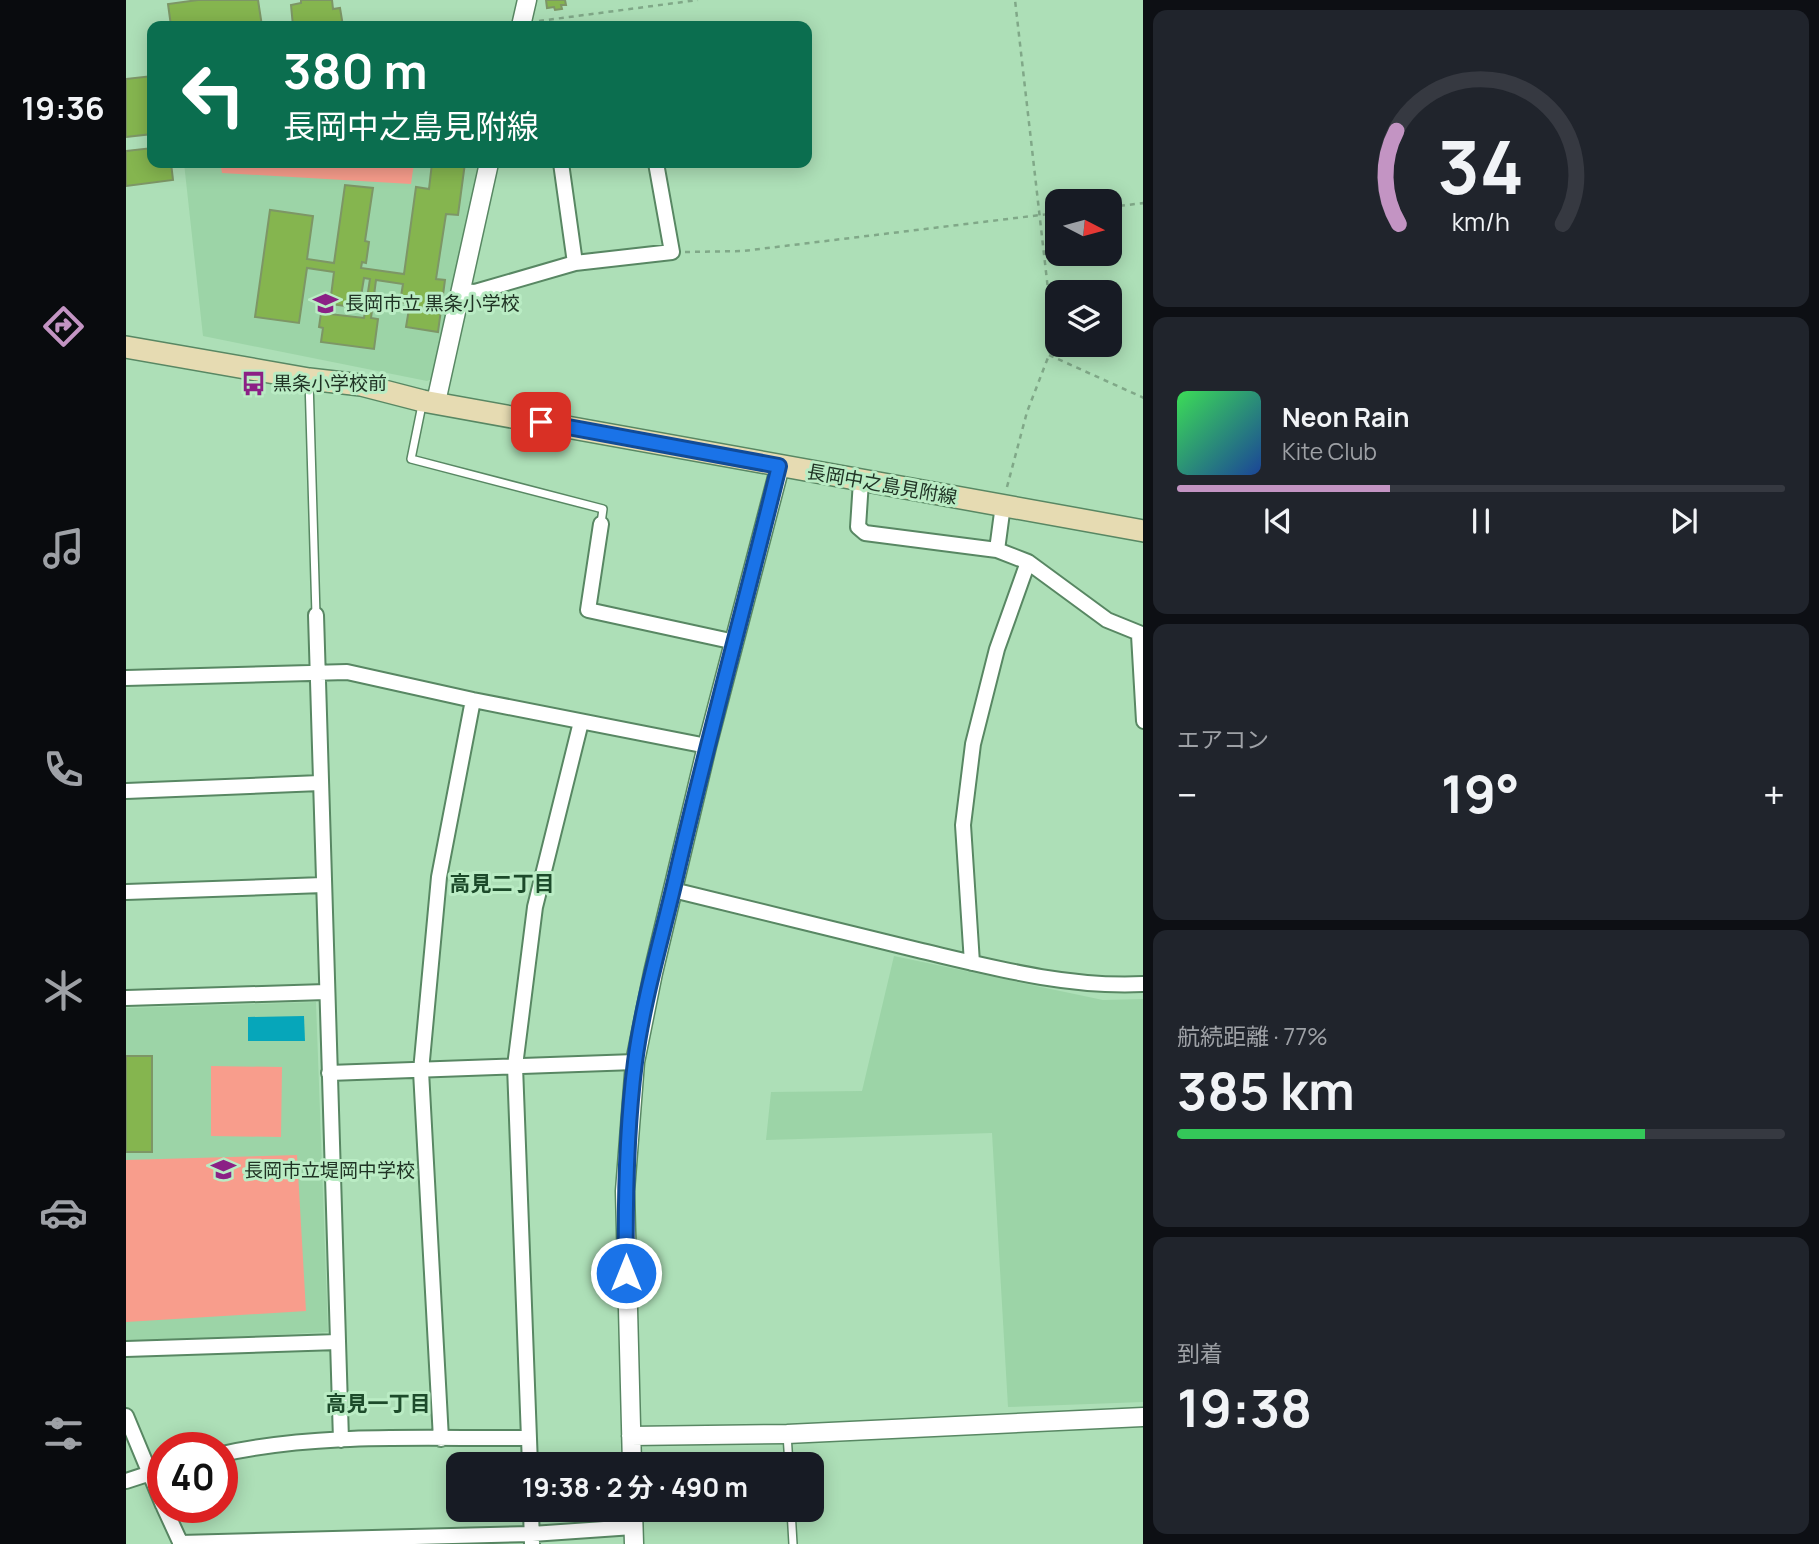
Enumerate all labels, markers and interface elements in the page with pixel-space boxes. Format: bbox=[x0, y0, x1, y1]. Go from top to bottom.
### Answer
text: 380 m bbox=[283, 37, 428, 104]
icon: left bbox=[168, 49, 259, 140]
text: 19:36 bbox=[21, 86, 105, 130]
text: 長岡中之島見附線 bbox=[283, 104, 539, 148]
text: 34 bbox=[1438, 117, 1524, 217]
north arrow bbox=[1045, 189, 1122, 266]
map controls bbox=[1045, 189, 1122, 357]
text: km/h bbox=[1452, 204, 1510, 239]
button: layers bbox=[1045, 280, 1122, 357]
school or university icon: 長岡市立 黒条小学校 bbox=[311, 289, 339, 317]
place label: 長岡市立 黒条小学校 bbox=[345, 290, 520, 316]
icon: directions bbox=[39, 302, 88, 351]
bus stop icon: 黒条小学校前 bbox=[239, 369, 267, 397]
place label: 黒条小学校前 bbox=[273, 370, 387, 396]
pin bbox=[511, 392, 571, 452]
text: Neon Rain bbox=[1282, 399, 1410, 435]
icon: arrive bbox=[522, 403, 560, 441]
text: Kite Club bbox=[1282, 435, 1377, 467]
street label: 長岡中之島見附線 bbox=[805, 458, 959, 510]
icon: previous bbox=[1259, 502, 1297, 540]
icon: pause bbox=[1462, 502, 1500, 540]
icon: next bbox=[1665, 502, 1703, 540]
icon: music bbox=[39, 524, 88, 573]
text: エアコン bbox=[1177, 723, 1269, 755]
icon: phone bbox=[39, 745, 88, 794]
text: 19° bbox=[1441, 758, 1520, 829]
text: − bbox=[1177, 768, 1198, 820]
text: + bbox=[1763, 768, 1785, 820]
district label: 高見二丁目 bbox=[450, 869, 555, 897]
icon: climate bbox=[39, 966, 88, 1015]
text: 航続距離 · 77% bbox=[1177, 1020, 1328, 1052]
text: 385 km bbox=[1177, 1055, 1355, 1126]
school or university icon: 長岡市立堤岡中学校 bbox=[210, 1156, 238, 1184]
place label: 長岡市立堤岡中学校 bbox=[244, 1157, 415, 1183]
icon: car bbox=[39, 1188, 88, 1237]
position arrow bbox=[589, 1236, 663, 1310]
text: 到着 bbox=[1177, 1337, 1223, 1369]
text: 19:38 bbox=[1177, 1372, 1312, 1443]
district label: 高見一丁目 bbox=[326, 1389, 431, 1417]
icon: filters bbox=[39, 1409, 88, 1458]
speed limit sign: 40 bbox=[147, 1432, 238, 1523]
text: 19:38 · 2 分 · 490 m bbox=[522, 1469, 748, 1505]

